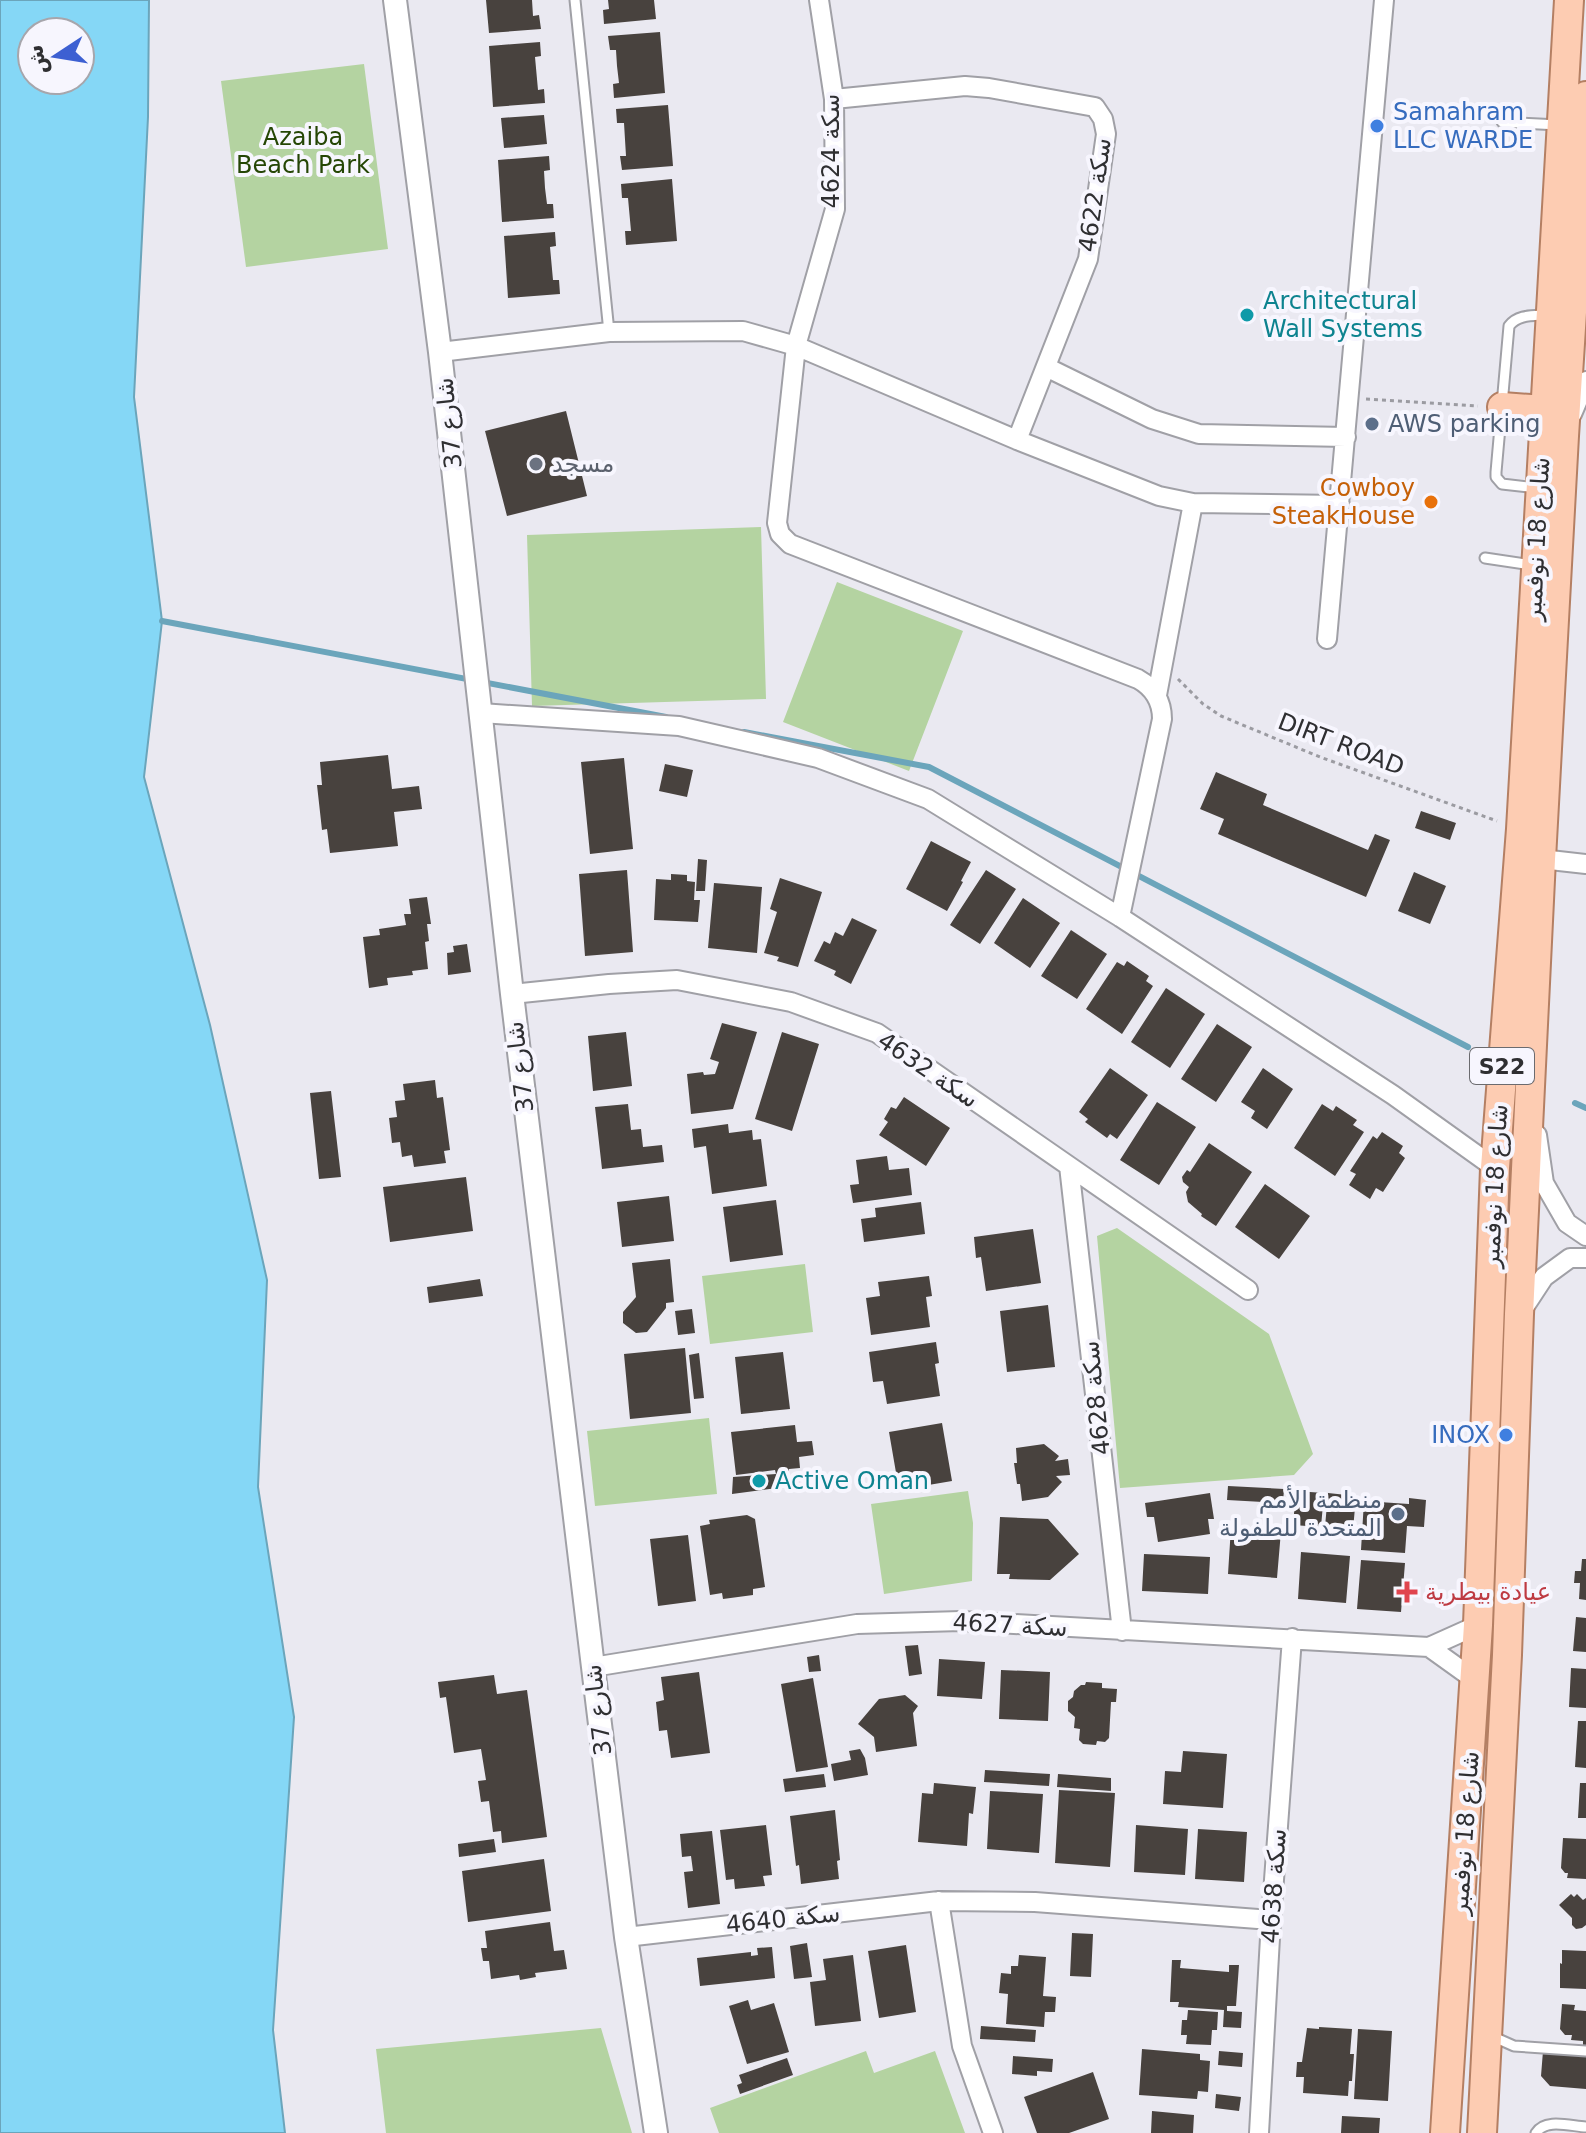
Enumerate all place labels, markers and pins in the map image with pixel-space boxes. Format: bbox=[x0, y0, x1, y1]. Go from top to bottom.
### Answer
place label: Samahram LLC WARDE bbox=[1393, 98, 1533, 154]
marker: Samahram LLC WARDE bbox=[1368, 117, 1386, 135]
place label: Architectural Wall Systems bbox=[1263, 287, 1423, 343]
marker: Architectural Wall Systems bbox=[1238, 306, 1256, 324]
place label: AWS parking bbox=[1388, 410, 1541, 438]
marker: AWS parking bbox=[1363, 415, 1381, 433]
place label: مسجد bbox=[552, 450, 614, 478]
marker: مسجد bbox=[527, 455, 545, 473]
place label: Cowboy SteakHouse bbox=[1272, 474, 1415, 530]
marker: Cowboy SteakHouse bbox=[1422, 493, 1440, 511]
place label: INOX bbox=[1431, 1421, 1490, 1449]
marker: INOX bbox=[1497, 1426, 1515, 1444]
place label: Active Oman bbox=[775, 1467, 929, 1495]
marker: Active Oman bbox=[750, 1472, 768, 1490]
place label: منظمة الأمم المتحدة للطفولة bbox=[1219, 1485, 1382, 1542]
marker: منظمة الأمم المتحدة للطفولة bbox=[1389, 1505, 1407, 1523]
place label: عيادة بيطرية bbox=[1425, 1578, 1551, 1606]
marker: عيادة بيطرية bbox=[1396, 1581, 1418, 1603]

